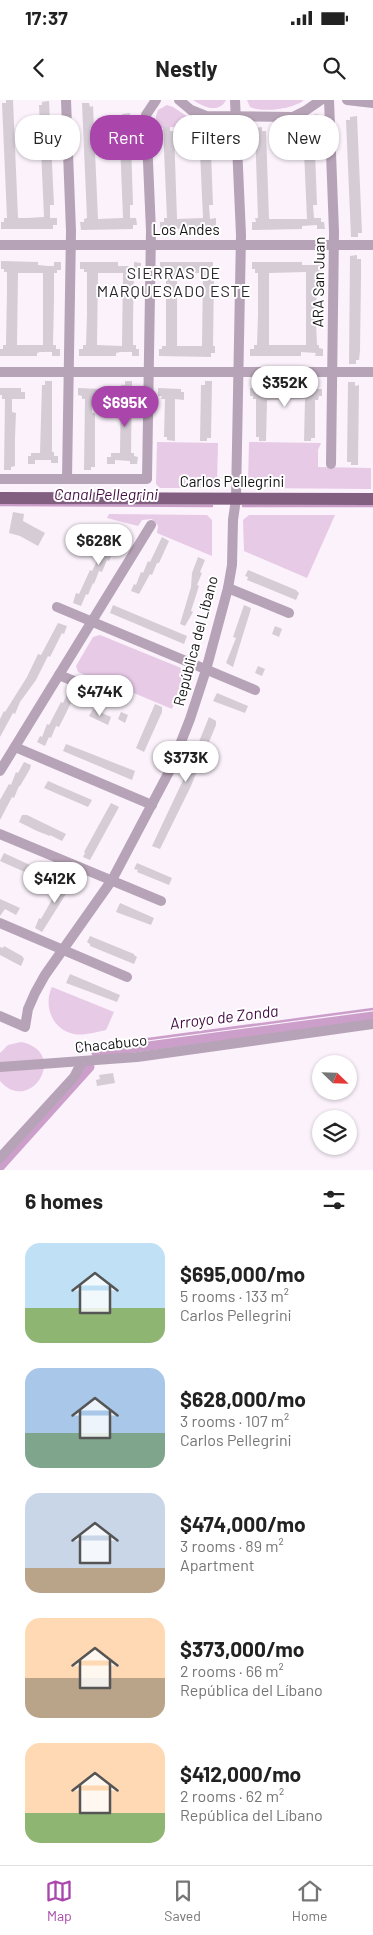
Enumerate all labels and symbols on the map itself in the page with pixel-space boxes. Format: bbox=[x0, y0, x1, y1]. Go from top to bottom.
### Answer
street label: Los Andes bbox=[152, 220, 220, 238]
street label: ARA San Juan bbox=[308, 236, 328, 328]
district label: SIERRAS DE MARQUESADO ESTE bbox=[97, 263, 251, 300]
pin: $352K bbox=[250, 366, 320, 408]
pin: $695K bbox=[90, 386, 160, 428]
street label: Carlos Pellegrini bbox=[180, 472, 284, 490]
water label: Canal Pellegrini bbox=[54, 484, 158, 503]
pin: $628K bbox=[64, 524, 134, 566]
street label: República del Líbano bbox=[169, 574, 221, 708]
pin: $474K bbox=[65, 674, 135, 717]
pin: $373K bbox=[151, 740, 221, 783]
pin: $412K bbox=[20, 862, 90, 904]
water label: Arroyo de Zonda bbox=[169, 1000, 279, 1033]
street label: Chacabuco bbox=[74, 1030, 148, 1056]
north arrow bbox=[312, 1055, 358, 1100]

